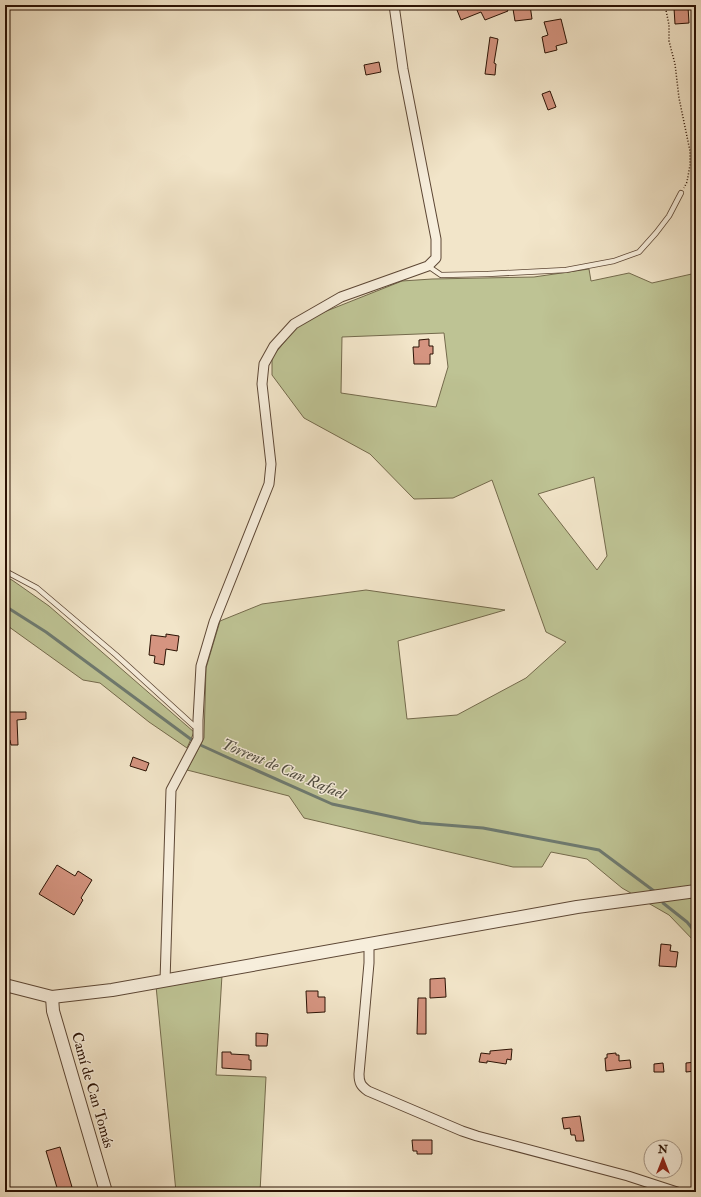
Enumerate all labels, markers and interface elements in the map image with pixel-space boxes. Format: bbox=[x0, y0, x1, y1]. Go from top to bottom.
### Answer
water label: Torrent de Can Rafael bbox=[219, 734, 349, 804]
street label: Camí de Can Tomás bbox=[67, 1030, 118, 1150]
north arrow bbox=[643, 1139, 683, 1179]
text: N bbox=[657, 1143, 669, 1156]

